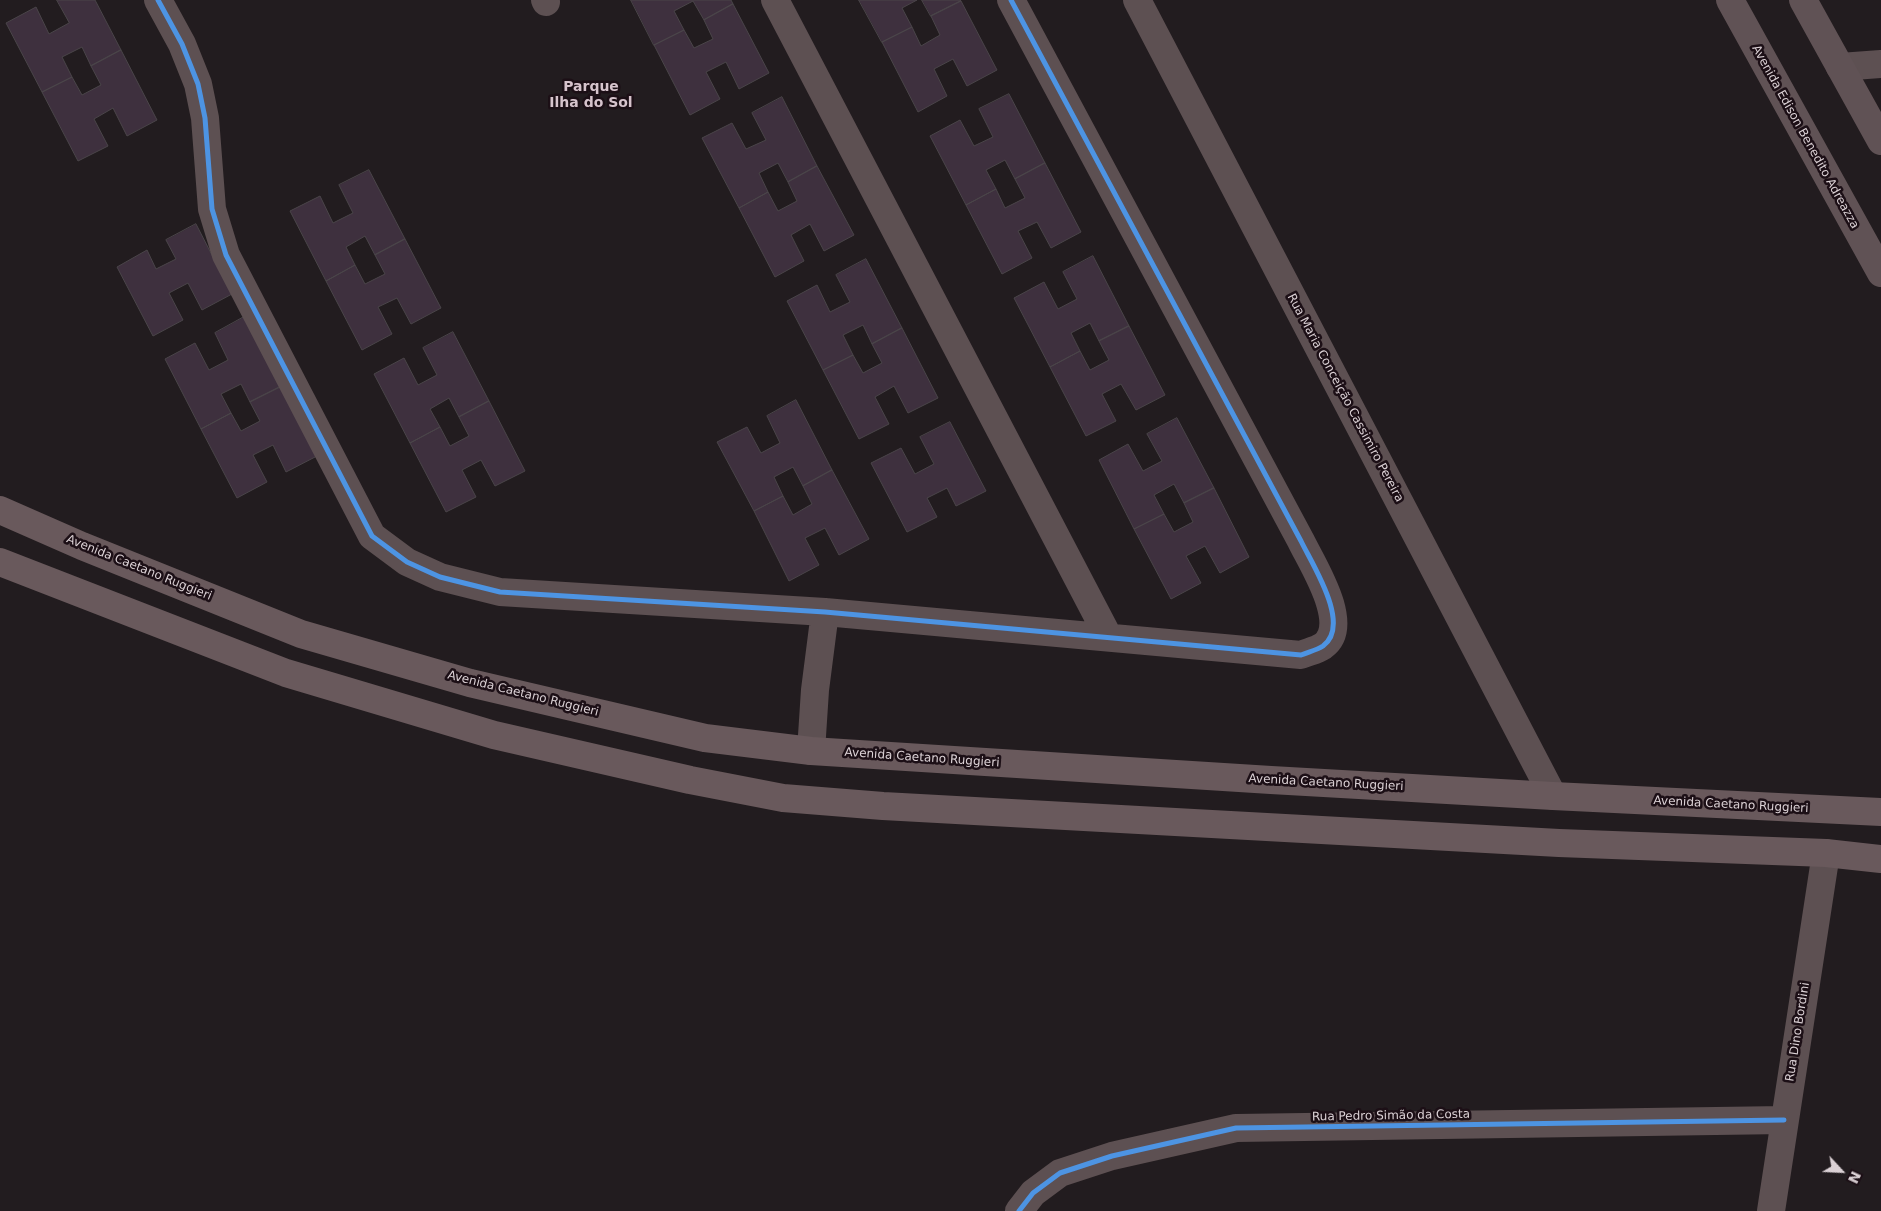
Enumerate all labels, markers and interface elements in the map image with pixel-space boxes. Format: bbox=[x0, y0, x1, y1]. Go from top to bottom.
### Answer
street label: Avenida Edison Benedito Adreazza bbox=[1748, 43, 1862, 231]
district label: Parque Ilha do Sol bbox=[549, 79, 633, 111]
street label: Rua Maria Conceição Cassimiro Pereira bbox=[1284, 291, 1406, 505]
street label: Avenida Caetano Ruggieri bbox=[64, 532, 214, 604]
street label: Avenida Caetano Ruggieri bbox=[446, 668, 600, 720]
street label: Avenida Caetano Ruggieri bbox=[844, 745, 1000, 771]
street label: Avenida Caetano Ruggieri bbox=[1248, 772, 1404, 794]
street label: Avenida Caetano Ruggieri bbox=[1653, 794, 1809, 816]
street label: Rua Dino Bordini bbox=[1783, 981, 1813, 1083]
street label: Rua Pedro Simão da Costa bbox=[1312, 1107, 1470, 1125]
north arrow bbox=[1816, 1146, 1866, 1196]
text: N bbox=[1845, 1169, 1864, 1186]

